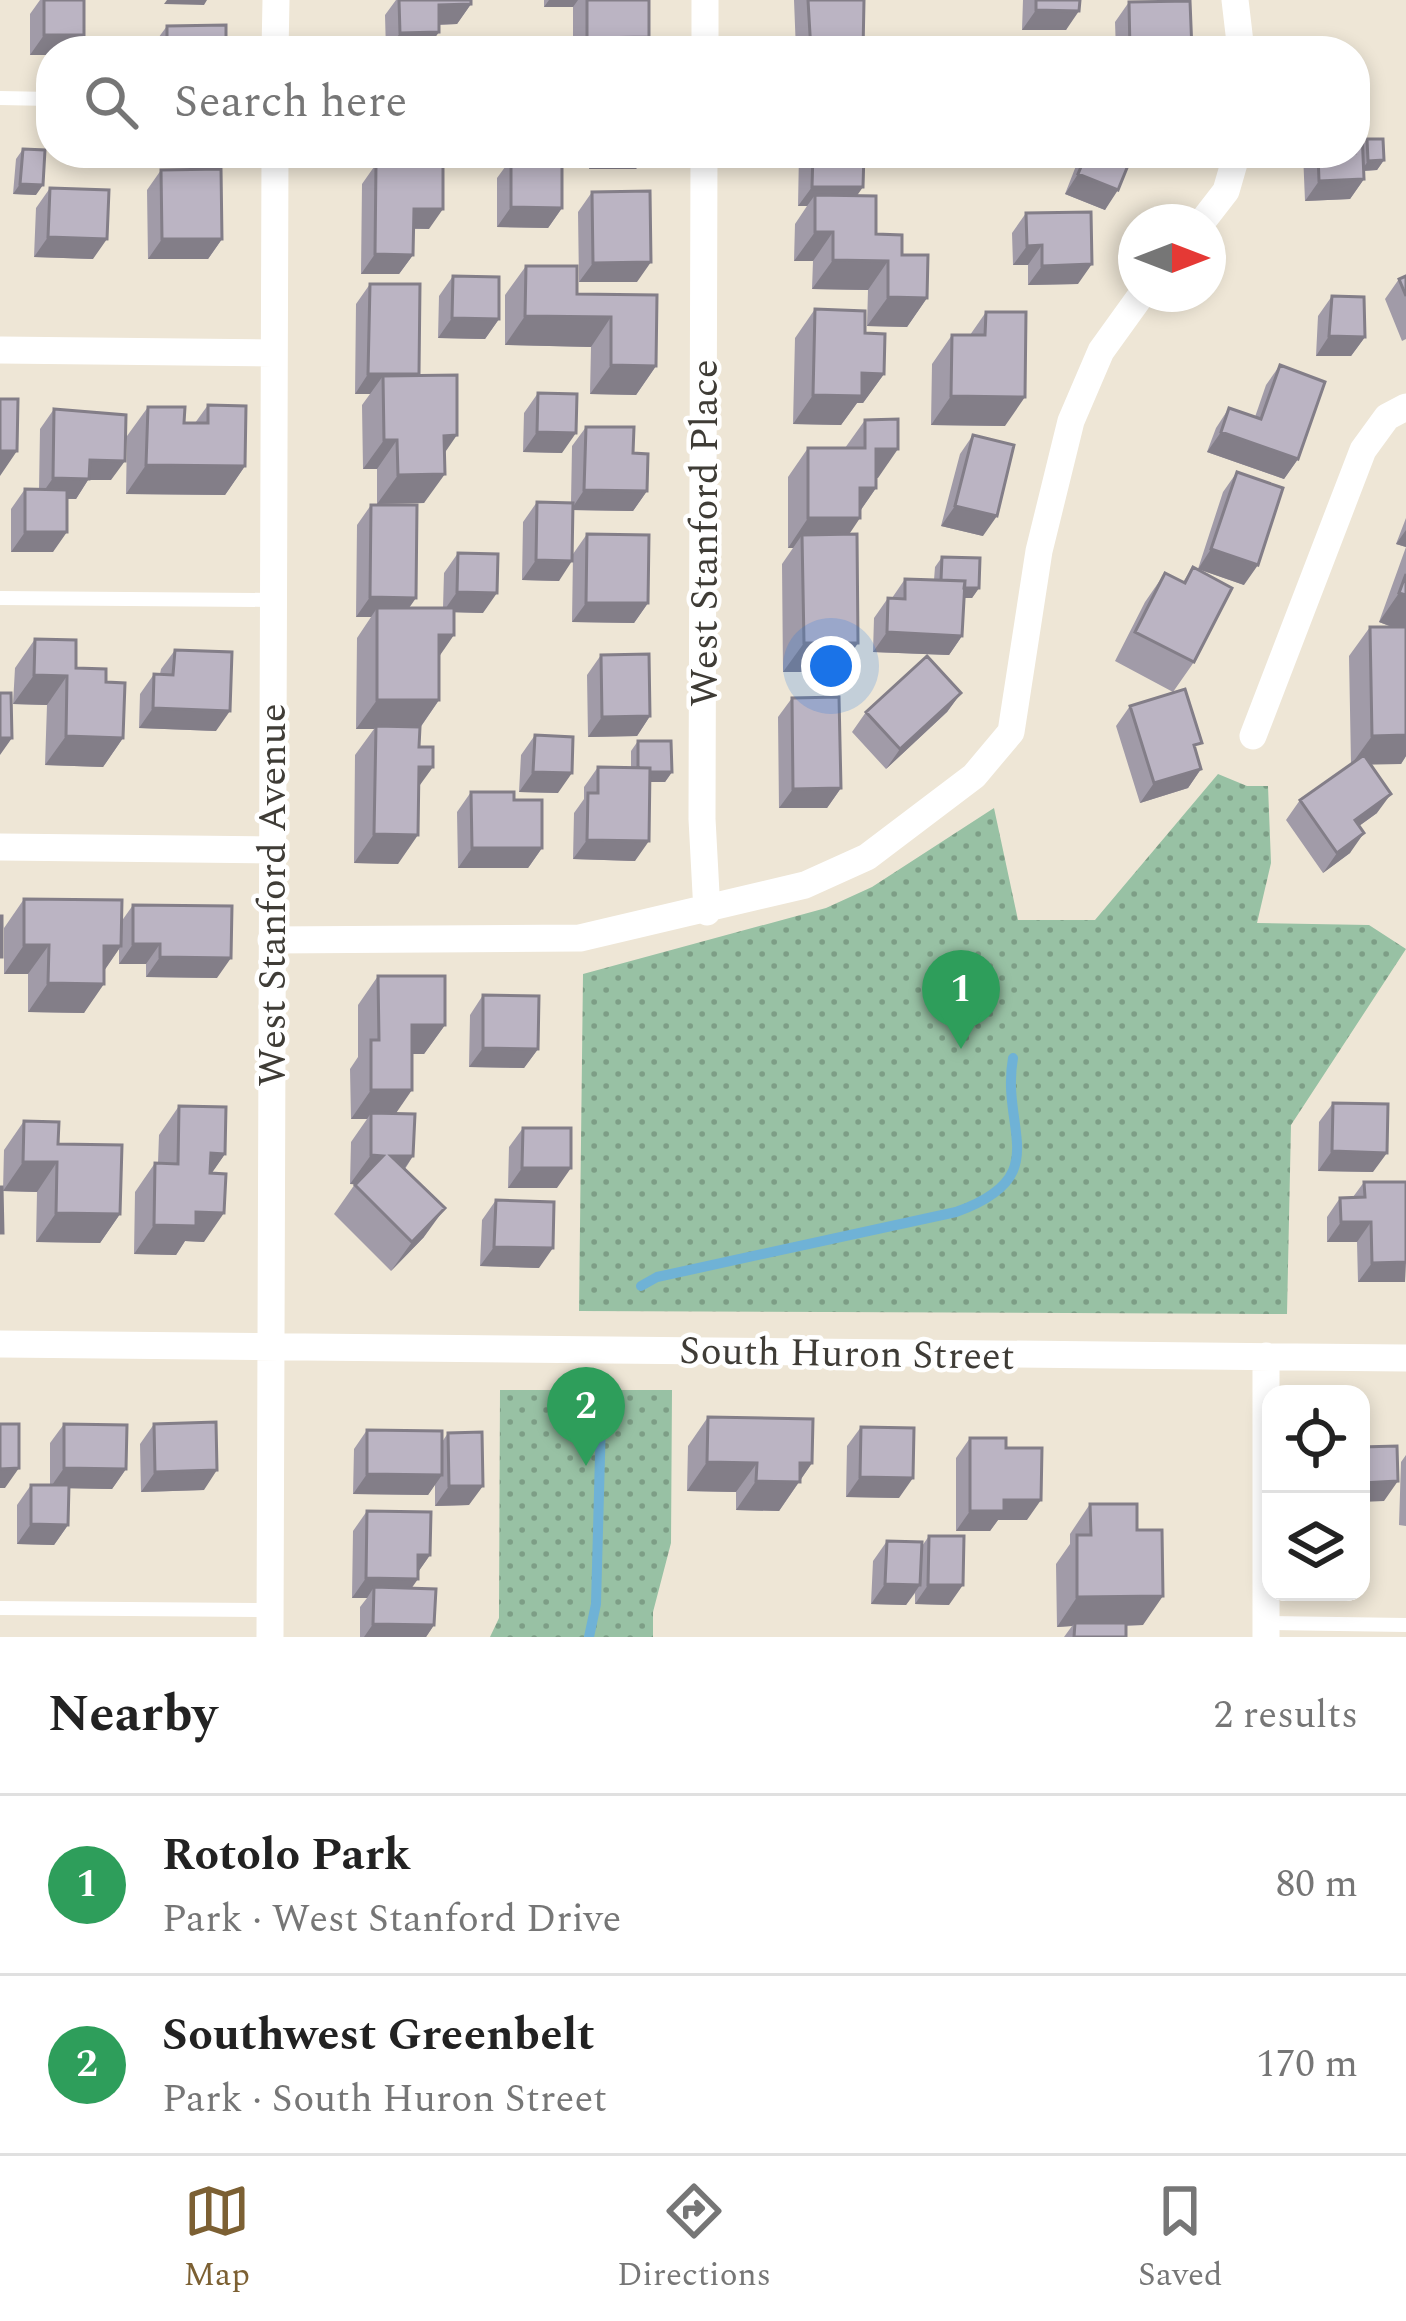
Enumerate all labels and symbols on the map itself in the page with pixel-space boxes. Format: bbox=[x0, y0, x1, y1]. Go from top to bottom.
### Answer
north arrow bbox=[1118, 204, 1226, 312]
street label: West Stanford Place bbox=[676, 359, 735, 707]
your location bbox=[801, 636, 861, 696]
street label: West Stanford Avenue bbox=[244, 703, 303, 1087]
pin: 1 bbox=[922, 950, 1000, 1049]
street label: South Huron Street bbox=[679, 1322, 1015, 1387]
pin: 2 bbox=[547, 1367, 625, 1466]

